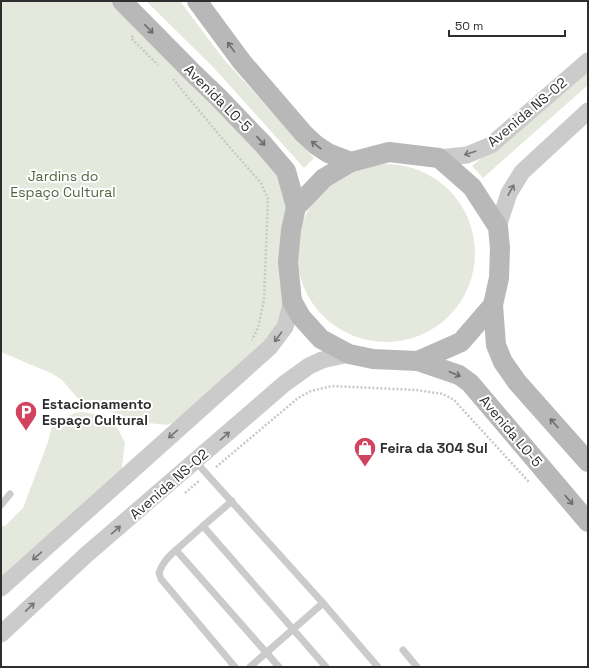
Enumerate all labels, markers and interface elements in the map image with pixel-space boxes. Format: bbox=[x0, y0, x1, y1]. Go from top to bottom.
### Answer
scale bar bbox=[449, 12, 565, 38]
text: 50 m bbox=[455, 18, 483, 34]
one-way arrow bbox=[144, 24, 154, 34]
one-way arrow bbox=[227, 42, 235, 53]
street label: Avenida LO-5 bbox=[180, 60, 256, 136]
street label: Avenida NS-02 bbox=[483, 73, 571, 151]
one-way arrow bbox=[256, 136, 265, 146]
one-way arrow bbox=[311, 140, 322, 149]
one-way arrow bbox=[464, 150, 477, 157]
park label: Jardins do Espaço Cultural bbox=[10, 167, 116, 201]
one-way arrow bbox=[508, 184, 515, 196]
one-way arrow bbox=[274, 331, 282, 342]
one-way arrow bbox=[449, 371, 461, 379]
street label: Avenida LO-5 bbox=[476, 391, 546, 471]
place label: Estacionamento Espaço Cultural bbox=[42, 395, 152, 429]
parking icon: Estacionamento Espaço Cultural bbox=[13, 399, 39, 432]
one-way arrow bbox=[549, 418, 558, 428]
one-way arrow bbox=[167, 430, 178, 439]
one-way arrow bbox=[219, 431, 230, 440]
shop icon: Feira da 304 Sul bbox=[352, 435, 378, 468]
place label: Feira da 304 Sul bbox=[380, 439, 488, 457]
street label: Avenida NS-02 bbox=[126, 445, 212, 523]
one-way arrow bbox=[565, 494, 574, 505]
one-way arrow bbox=[111, 525, 121, 534]
one-way arrow bbox=[32, 552, 42, 561]
one-way arrow bbox=[25, 603, 35, 612]

